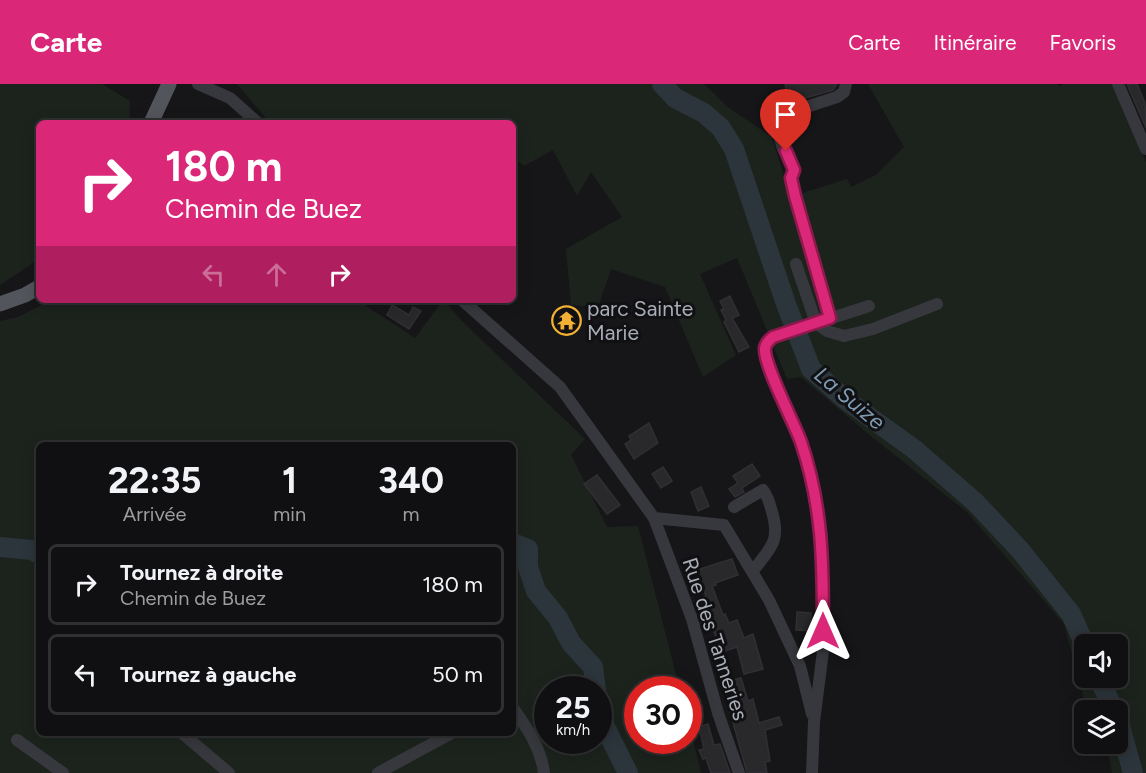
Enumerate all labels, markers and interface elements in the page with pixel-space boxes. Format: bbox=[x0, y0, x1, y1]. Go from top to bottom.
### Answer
text: Carte bbox=[30, 25, 102, 59]
text: Carte bbox=[848, 30, 901, 55]
text: Itinéraire bbox=[934, 30, 1017, 55]
text: Favoris bbox=[1050, 30, 1116, 55]
pin bbox=[760, 89, 811, 151]
icon: arrive bbox=[769, 98, 802, 131]
text: 180 m bbox=[165, 141, 282, 192]
icon: right bbox=[66, 144, 144, 222]
text: Chemin de Buez bbox=[165, 192, 362, 225]
icon: left bbox=[197, 258, 230, 291]
icon: ahead bbox=[260, 258, 293, 291]
icon: right bbox=[323, 258, 356, 291]
place label: parc Sainte Marie bbox=[587, 296, 693, 345]
temple icon: parc Sainte Marie bbox=[550, 305, 582, 337]
water label: La Suize bbox=[809, 361, 890, 436]
text: 22:35 bbox=[108, 459, 201, 502]
text: 1 bbox=[282, 459, 297, 502]
text: 340 bbox=[378, 459, 444, 502]
text: Arrivée bbox=[123, 502, 186, 526]
text: min bbox=[273, 502, 306, 526]
text: m bbox=[403, 502, 420, 526]
street label: Rue des Tanneries bbox=[677, 554, 754, 723]
text: Tournez à droite bbox=[120, 559, 283, 586]
icon: right bbox=[69, 568, 102, 601]
text: 180 m bbox=[422, 571, 483, 598]
text: Chemin de Buez bbox=[120, 586, 266, 610]
position arrow bbox=[791, 599, 855, 663]
map controls bbox=[1074, 634, 1128, 754]
button: sound bbox=[1074, 634, 1128, 688]
icon: left bbox=[69, 658, 102, 691]
text: Tournez à gauche bbox=[120, 661, 296, 688]
text: 50 m bbox=[432, 661, 483, 688]
speed limit sign: 30 bbox=[624, 676, 702, 754]
text: 25 bbox=[556, 689, 590, 726]
button: layers bbox=[1074, 700, 1128, 754]
text: km/h bbox=[556, 721, 590, 739]

